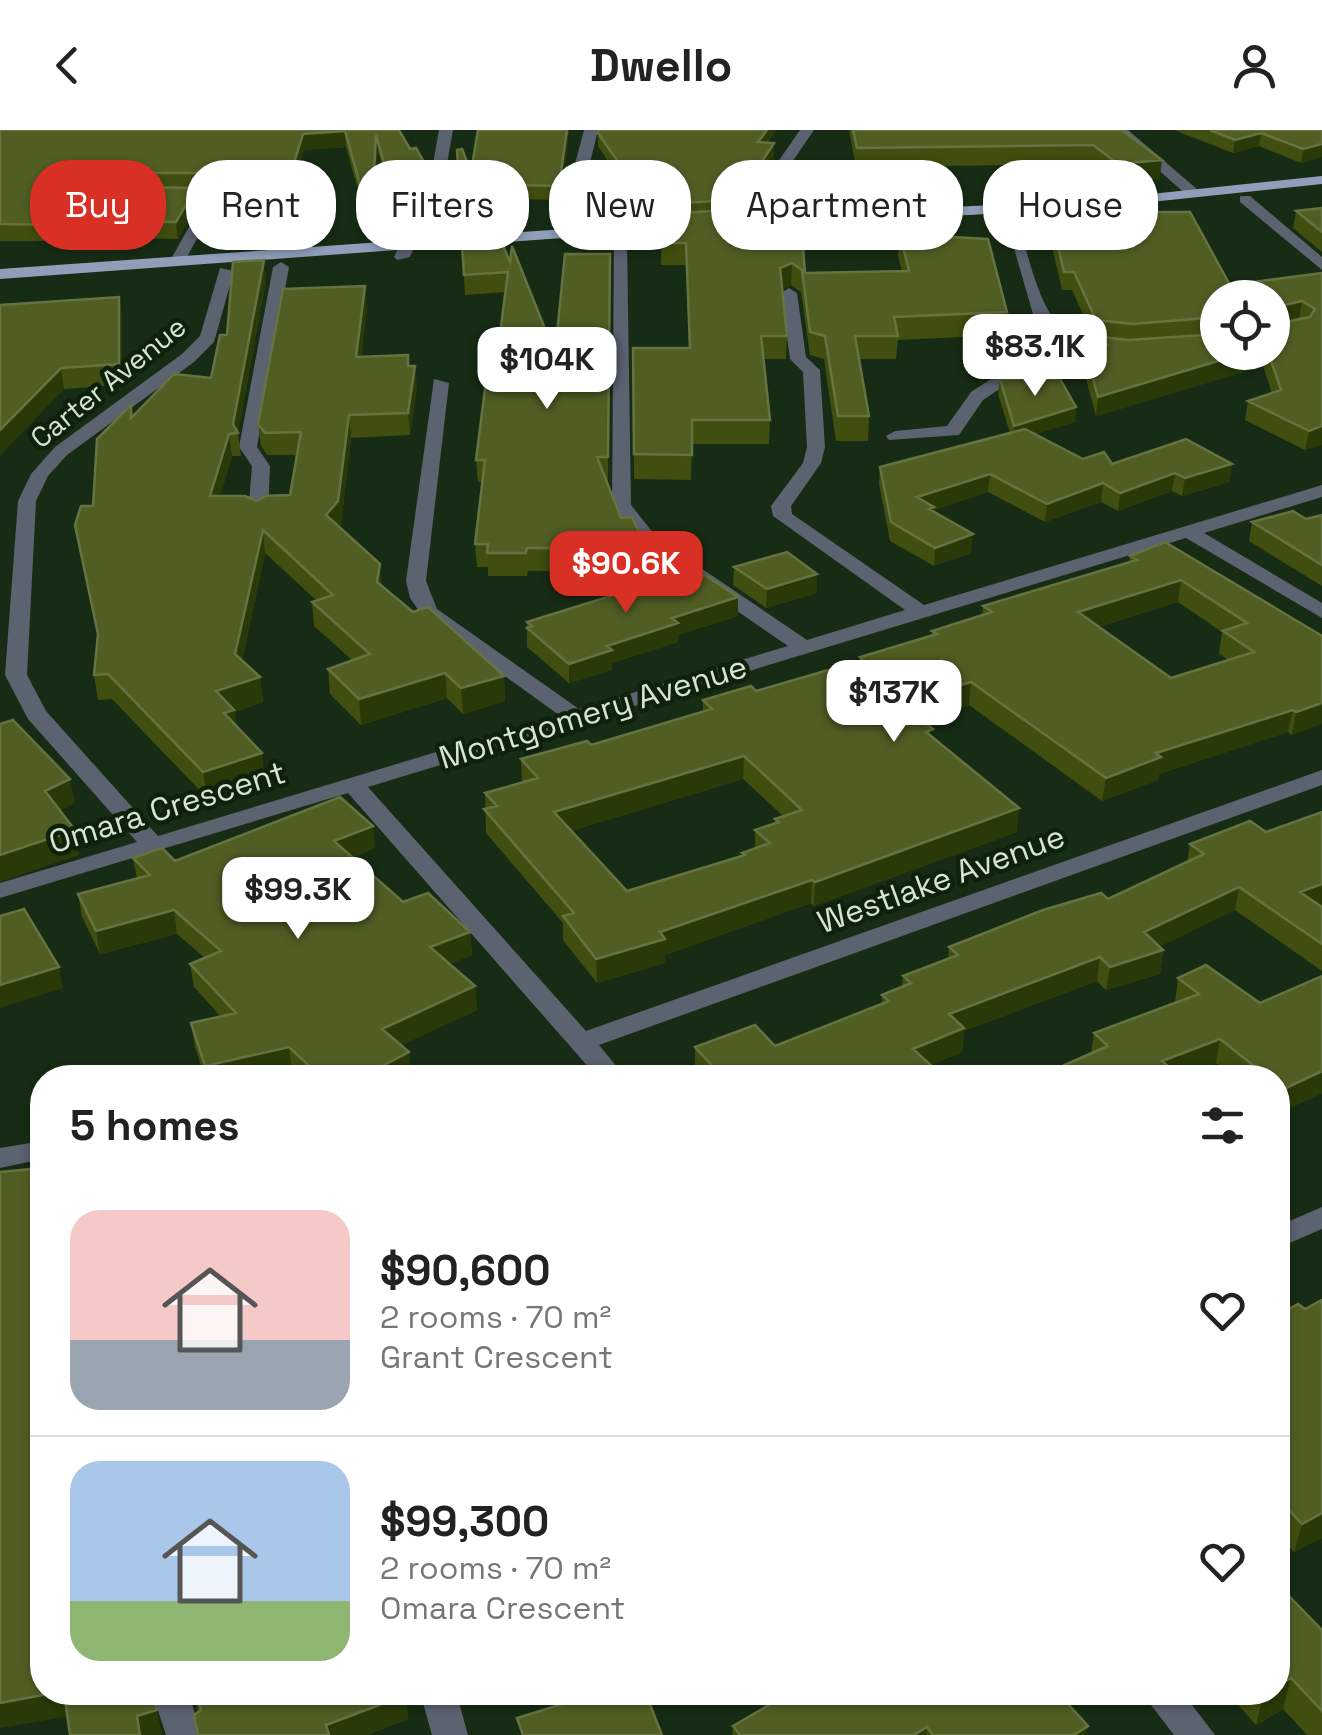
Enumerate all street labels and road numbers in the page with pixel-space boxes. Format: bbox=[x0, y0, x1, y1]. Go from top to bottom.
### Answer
street label: Carter Avenue bbox=[23, 308, 193, 456]
street label: Montgomery Avenue bbox=[434, 646, 752, 778]
street label: Omara Crescent bbox=[44, 752, 290, 862]
street label: Westlake Avenue bbox=[812, 816, 1070, 942]

